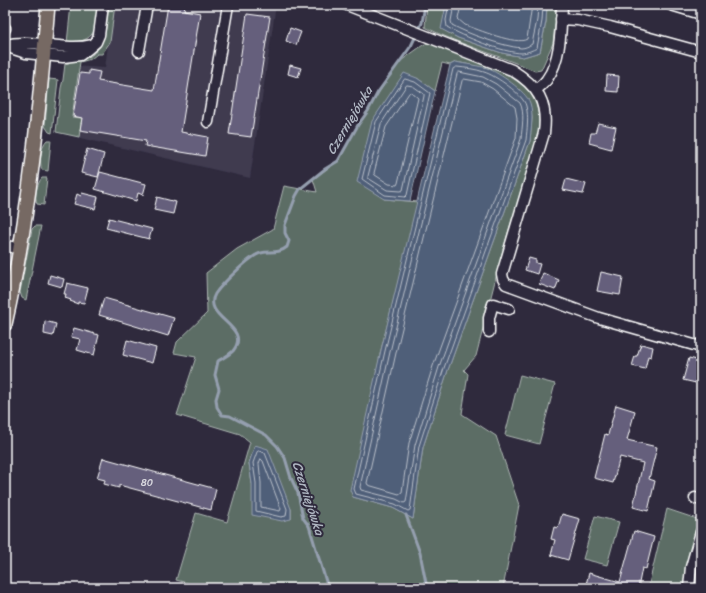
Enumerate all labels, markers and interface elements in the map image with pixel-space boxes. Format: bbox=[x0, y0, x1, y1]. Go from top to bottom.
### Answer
water label: Czerniejówka bbox=[320, 80, 380, 159]
water label: Czerniejówka bbox=[286, 458, 332, 539]
house number: 80 bbox=[141, 474, 153, 492]

